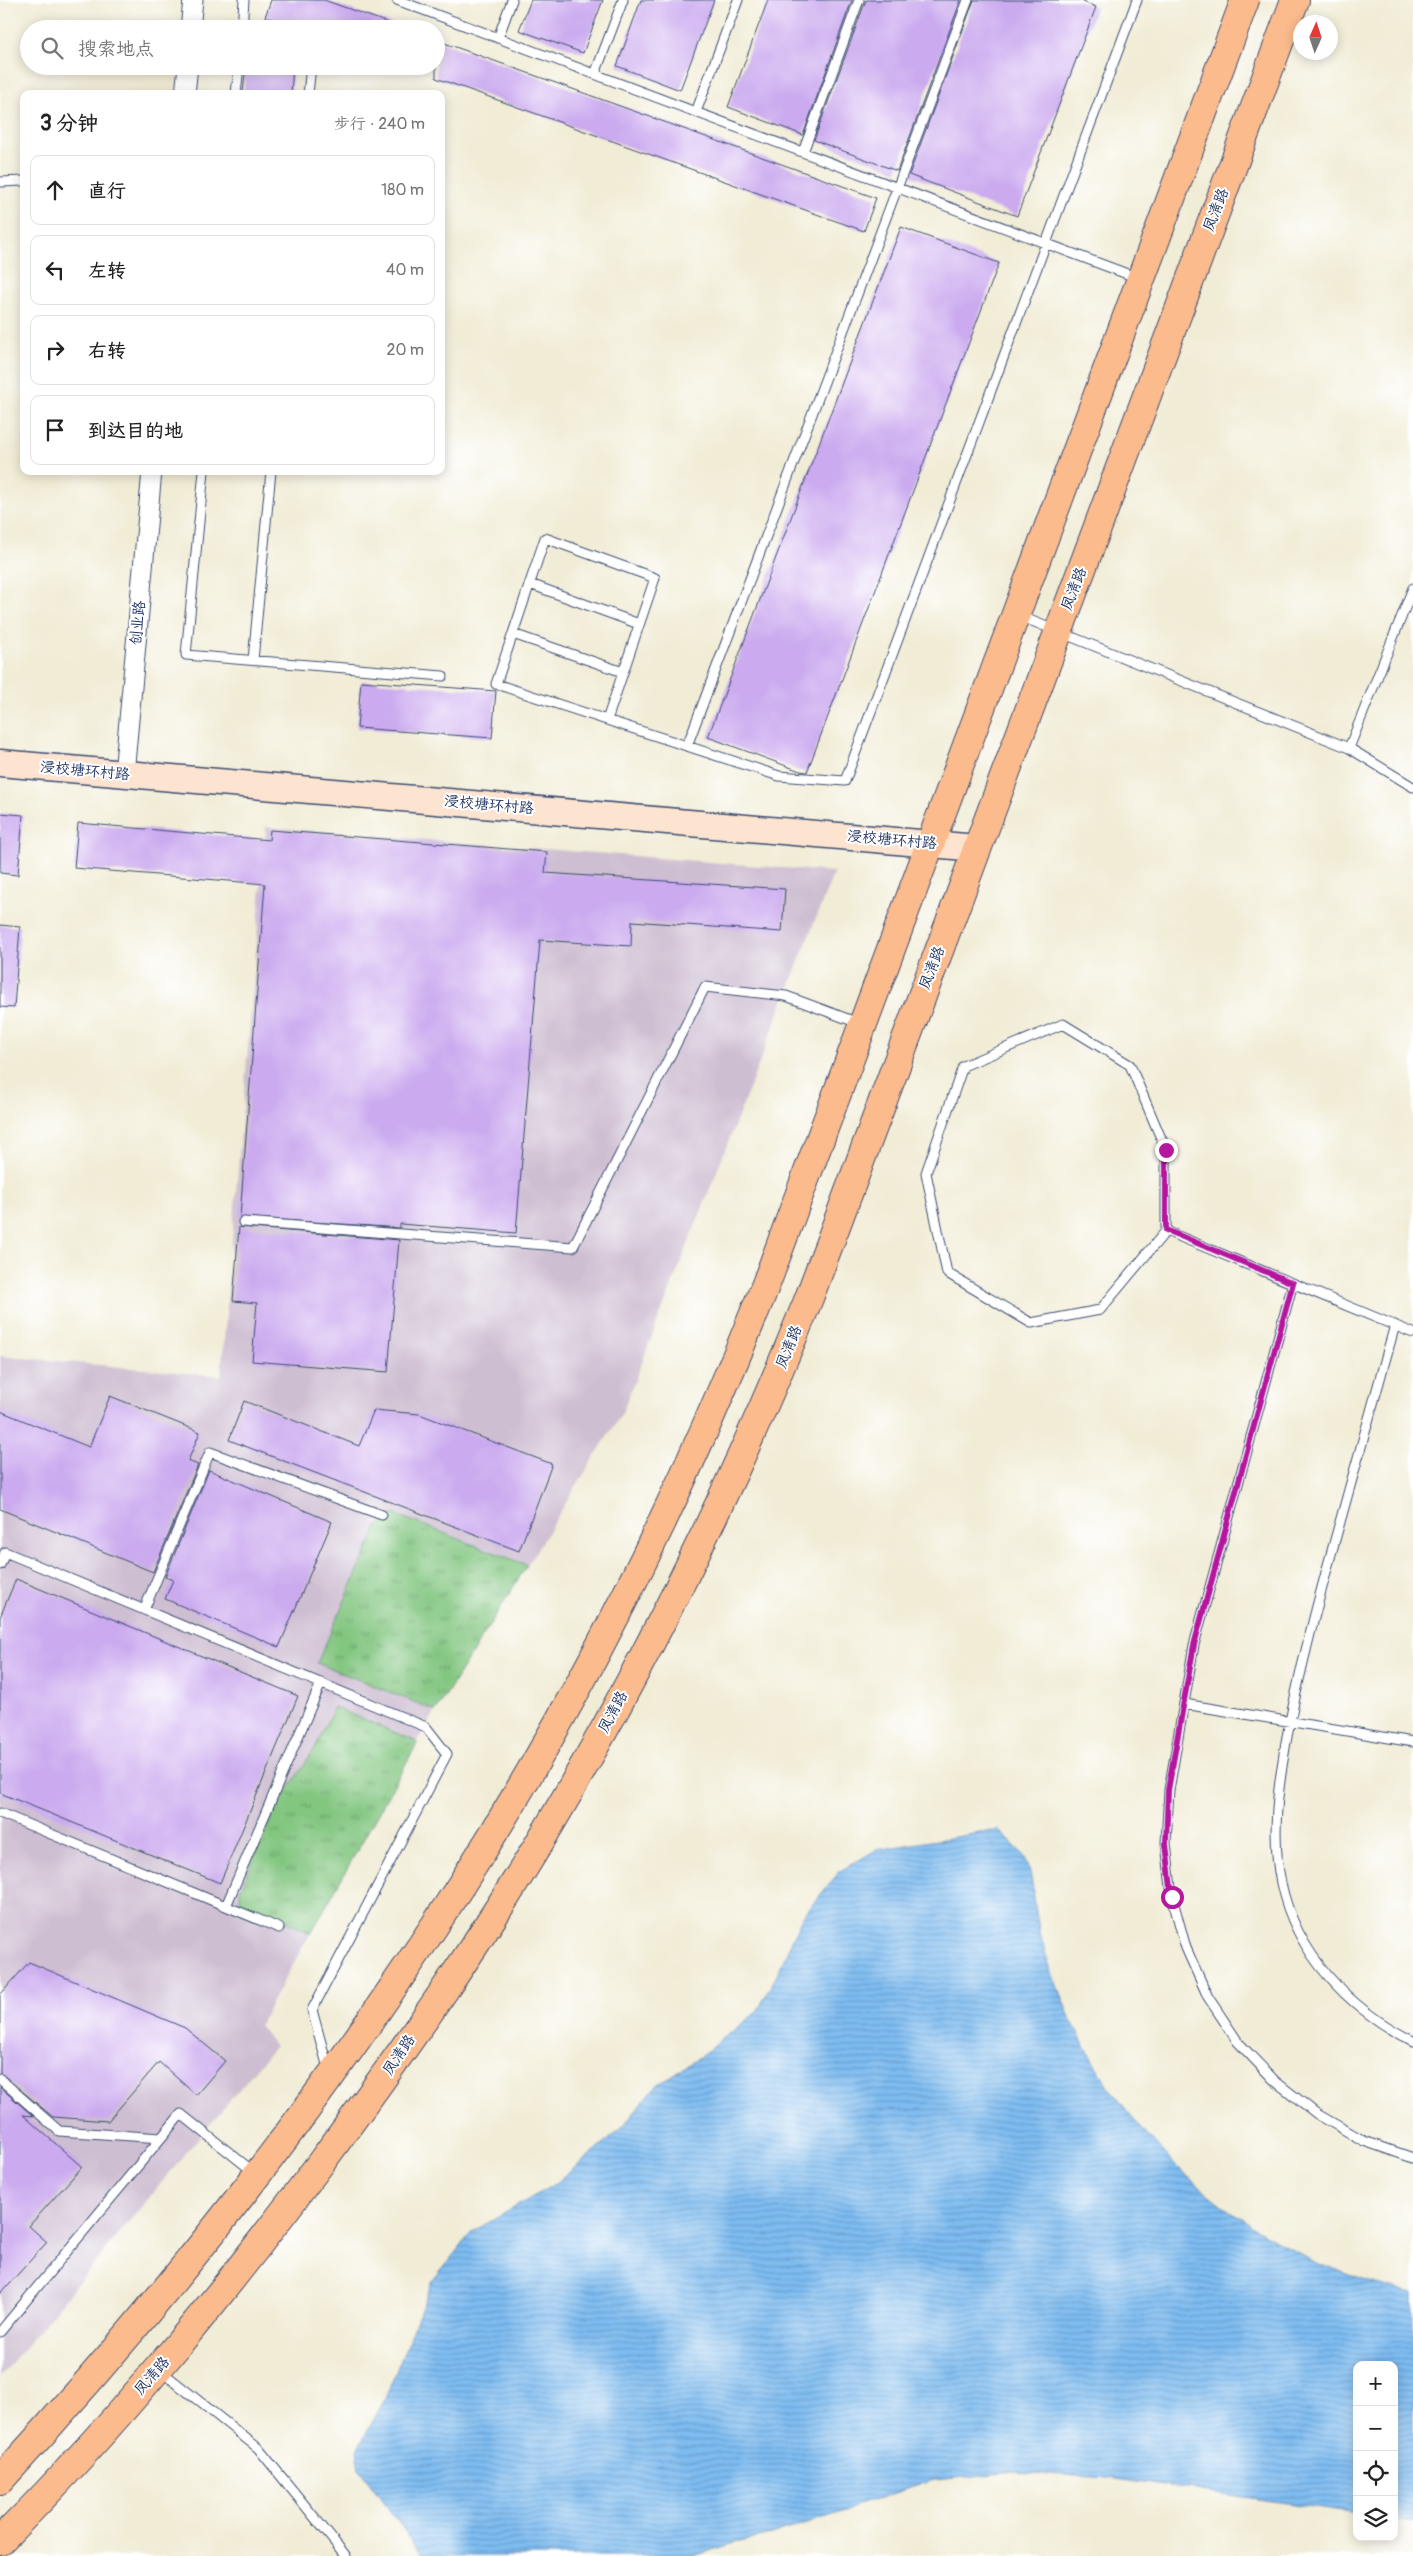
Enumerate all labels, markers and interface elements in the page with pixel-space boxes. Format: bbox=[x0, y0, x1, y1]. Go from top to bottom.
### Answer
north arrow bbox=[1293, 15, 1338, 60]
search box bbox=[20, 20, 445, 75]
icon: search bbox=[38, 34, 66, 62]
text: 搜索地点 bbox=[78, 37, 154, 61]
text: 3 分钟 bbox=[40, 110, 98, 137]
text: 步行 · 240 m bbox=[334, 114, 425, 134]
icon: ahead bbox=[41, 176, 69, 204]
text: 直行 bbox=[88, 179, 126, 203]
text: 180 m bbox=[381, 180, 424, 200]
street label: 凤清路 bbox=[1199, 186, 1233, 234]
icon: left bbox=[41, 256, 69, 284]
text: 左转 bbox=[88, 259, 126, 283]
text: 40 m bbox=[386, 260, 424, 280]
icon: right bbox=[41, 336, 69, 364]
text: 右转 bbox=[88, 339, 126, 363]
text: 20 m bbox=[386, 340, 424, 360]
icon: arrive bbox=[41, 416, 69, 444]
text: 到达目的地 bbox=[88, 419, 183, 443]
street label: 凤清路 bbox=[1057, 565, 1091, 613]
street label: 创业路 bbox=[127, 600, 149, 646]
street label: 浸校塘环村路 bbox=[39, 758, 131, 784]
street label: 浸校塘环村路 bbox=[443, 792, 535, 818]
street label: 浸校塘环村路 bbox=[846, 827, 938, 853]
street label: 凤清路 bbox=[915, 944, 949, 992]
route end bbox=[1155, 1139, 1178, 1162]
street label: 凤清路 bbox=[772, 1323, 806, 1371]
street label: 凤清路 bbox=[594, 1688, 632, 1736]
route start bbox=[1161, 1886, 1184, 1909]
street label: 凤清路 bbox=[379, 2031, 419, 2079]
street label: 凤清路 bbox=[130, 2353, 174, 2399]
map controls bbox=[1353, 2361, 1398, 2541]
button: + bbox=[1353, 2361, 1398, 2406]
button: − bbox=[1353, 2406, 1398, 2451]
button: locate bbox=[1353, 2451, 1398, 2496]
button: layers bbox=[1353, 2496, 1398, 2541]

